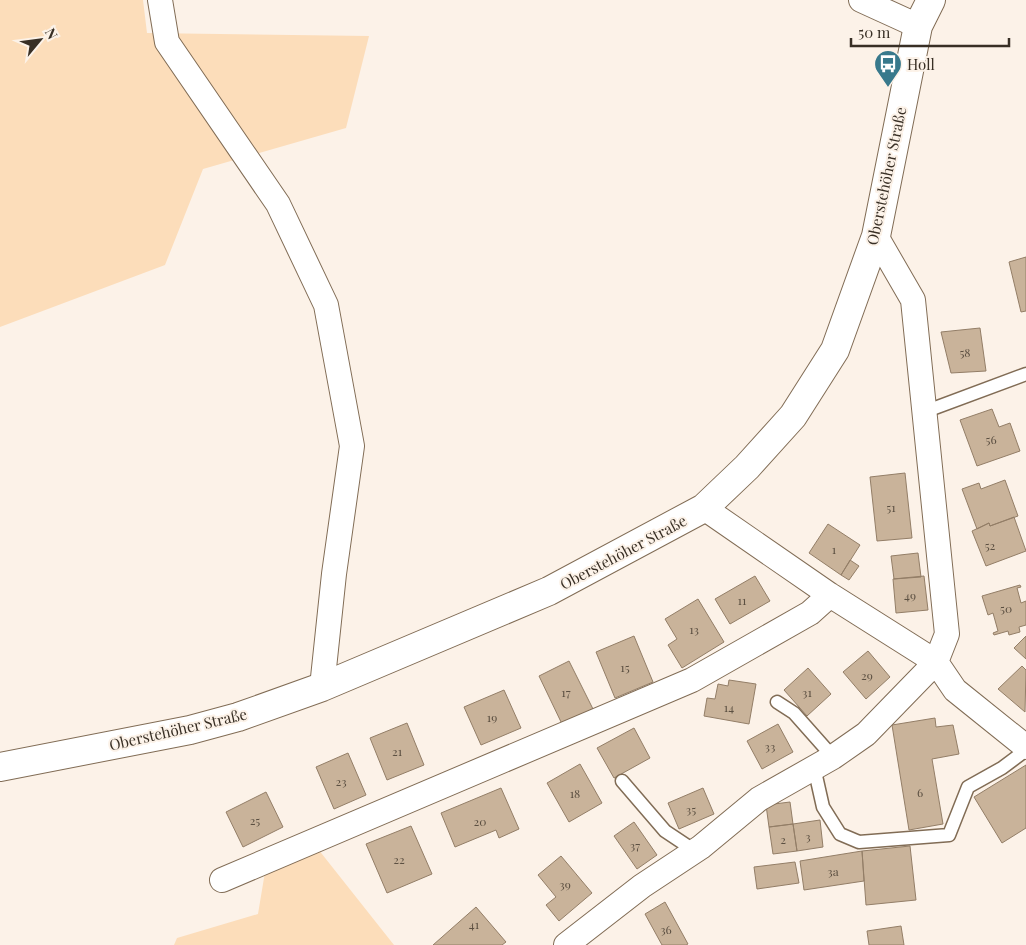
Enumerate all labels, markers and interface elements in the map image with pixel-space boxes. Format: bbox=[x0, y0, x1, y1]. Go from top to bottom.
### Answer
north arrow bbox=[15, 15, 65, 65]
scale bar bbox=[851, 15, 1008, 47]
text: 50 m bbox=[858, 22, 891, 42]
text: N bbox=[41, 24, 63, 42]
bus stop icon: Holl bbox=[873, 49, 903, 88]
place label: Holl bbox=[907, 54, 935, 74]
street label: Oberstehöher Straße bbox=[862, 105, 910, 247]
house number: 58 bbox=[959, 344, 971, 360]
house number: 56 bbox=[985, 431, 997, 447]
house number: 51 bbox=[886, 499, 896, 515]
street label: Oberstehöher Straße bbox=[556, 510, 690, 594]
house number: 52 bbox=[985, 537, 996, 553]
house number: 1 bbox=[832, 541, 837, 557]
house number: 49 bbox=[904, 587, 916, 603]
house number: 11 bbox=[738, 592, 747, 608]
house number: 50 bbox=[1000, 600, 1012, 616]
house number: 13 bbox=[689, 621, 699, 637]
house number: 15 bbox=[620, 659, 630, 675]
house number: 29 bbox=[861, 667, 873, 683]
house number: 17 bbox=[561, 684, 571, 700]
house number: 31 bbox=[802, 684, 812, 700]
house number: 14 bbox=[724, 699, 734, 715]
street label: Oberstehöher Straße bbox=[107, 703, 249, 755]
house number: 19 bbox=[487, 709, 497, 725]
house number: 33 bbox=[765, 738, 775, 754]
house number: 21 bbox=[392, 743, 403, 759]
house number: 23 bbox=[335, 773, 347, 789]
house number: 6 bbox=[917, 784, 923, 800]
house number: 18 bbox=[570, 785, 580, 801]
house number: 35 bbox=[686, 801, 696, 817]
house number: 25 bbox=[250, 812, 260, 828]
house number: 20 bbox=[474, 813, 486, 829]
house number: 3 bbox=[805, 828, 811, 844]
house number: 2 bbox=[780, 831, 786, 847]
house number: 37 bbox=[630, 837, 640, 853]
house number: 22 bbox=[393, 851, 405, 867]
house number: 3a bbox=[827, 863, 839, 879]
house number: 39 bbox=[559, 876, 571, 892]
house number: 41 bbox=[469, 916, 480, 932]
house number: 36 bbox=[660, 921, 672, 937]

